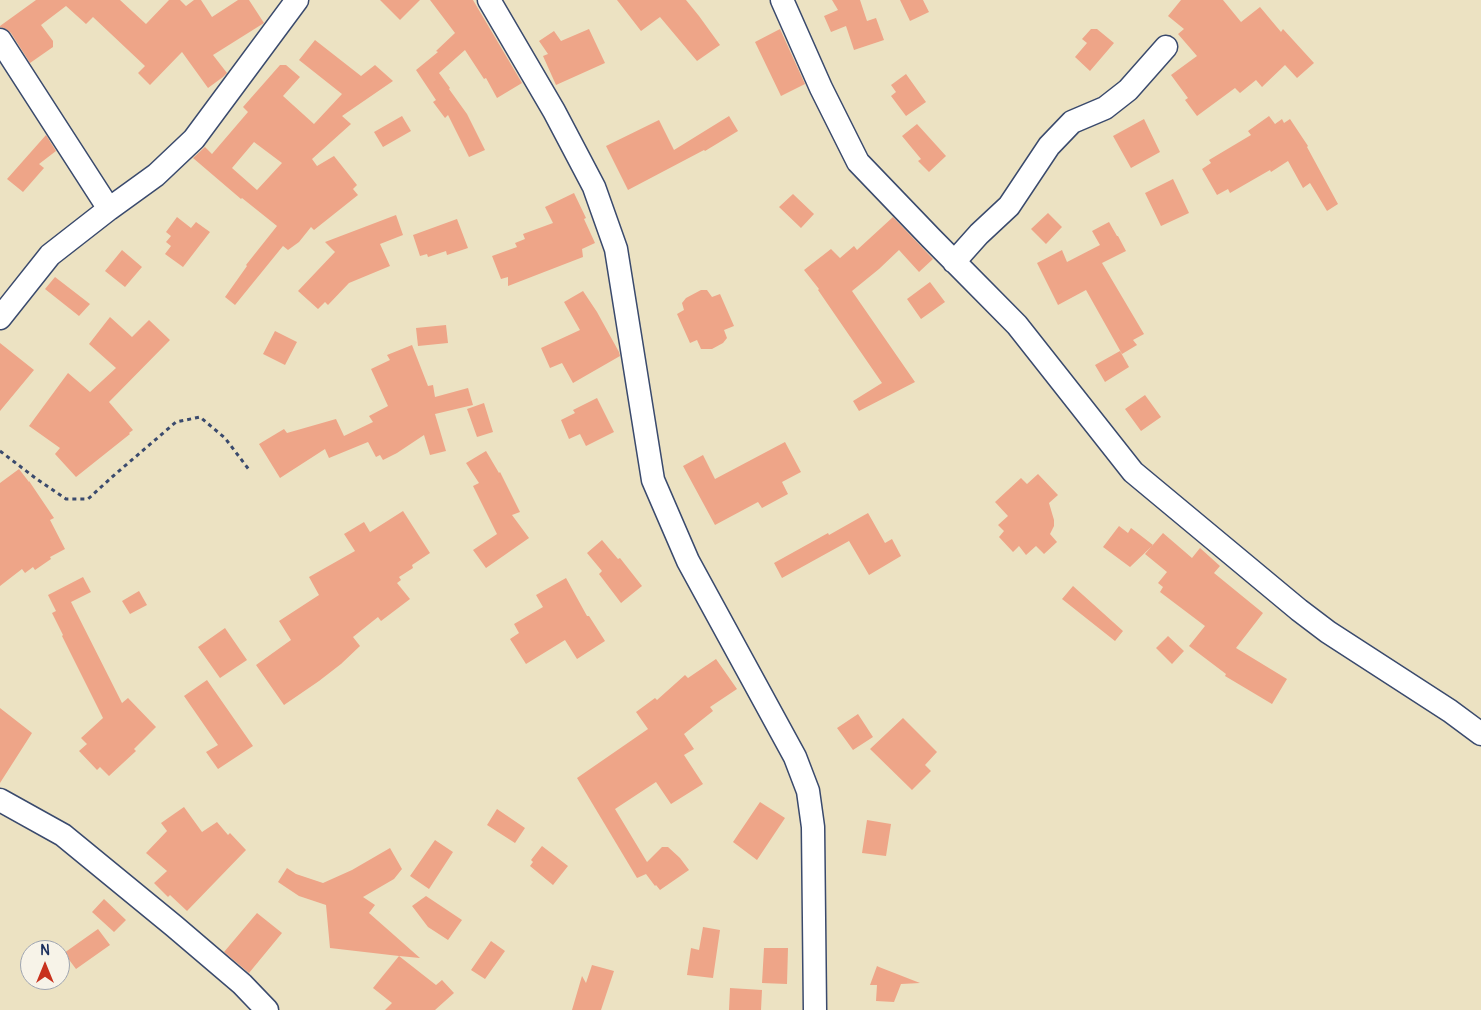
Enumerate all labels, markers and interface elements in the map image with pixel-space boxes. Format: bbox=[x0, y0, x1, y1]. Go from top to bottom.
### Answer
north arrow bbox=[20, 940, 70, 990]
text: N bbox=[40, 942, 50, 959]

